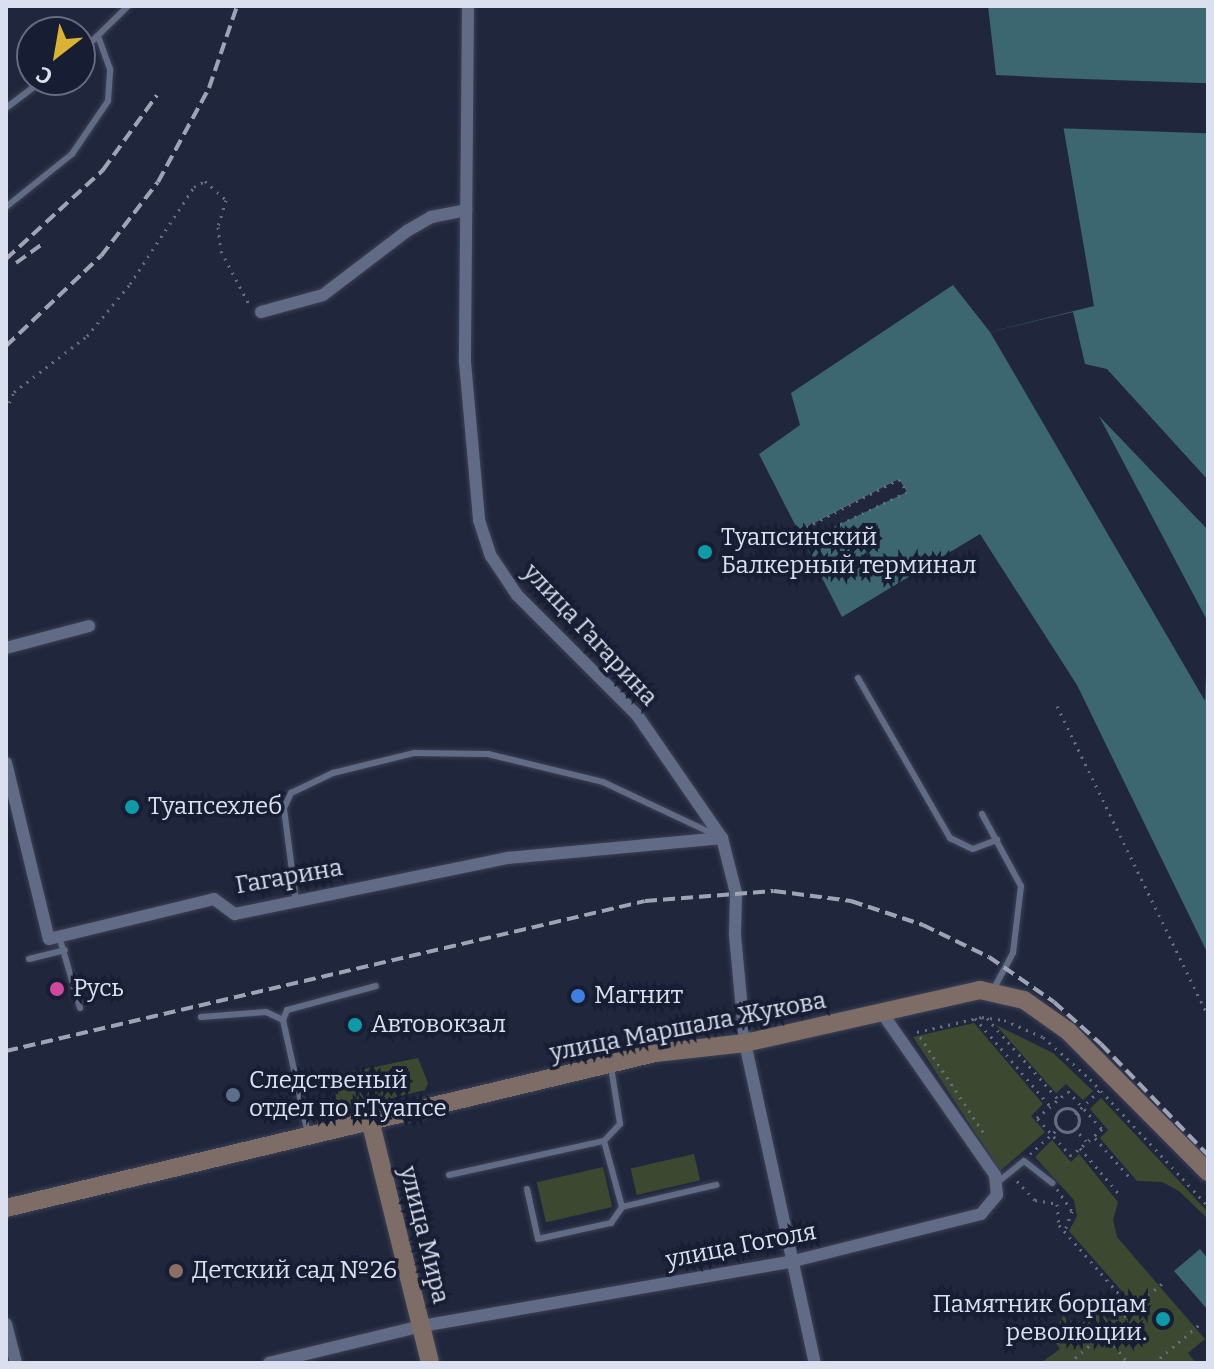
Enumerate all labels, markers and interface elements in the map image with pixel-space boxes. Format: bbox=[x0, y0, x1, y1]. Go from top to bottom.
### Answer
north arrow bbox=[16, 16, 96, 96]
text: С bbox=[31, 60, 57, 90]
place label: Туапсинский Балкерный терминал bbox=[721, 524, 977, 580]
marker: Туапсинский Балкерный терминал bbox=[696, 543, 714, 561]
street label: улица Гагарина bbox=[517, 558, 663, 712]
place label: Туапсехлеб bbox=[148, 793, 282, 821]
marker: Туапсехлеб bbox=[123, 798, 141, 816]
street label: Гагарина bbox=[233, 853, 345, 901]
place label: Русь bbox=[73, 975, 124, 1003]
marker: Русь bbox=[48, 980, 66, 998]
place label: Магнит bbox=[594, 982, 683, 1010]
street label: улица Маршала Жукова bbox=[548, 986, 828, 1068]
marker: Магнит bbox=[569, 987, 587, 1005]
place label: Автовокзал bbox=[371, 1011, 506, 1039]
marker: Автовокзал bbox=[346, 1016, 364, 1034]
place label: Следственый отдел по г.Туапсе bbox=[249, 1067, 447, 1123]
marker: Следственый отдел по г.Туапсе bbox=[224, 1086, 242, 1104]
street label: улица Мира bbox=[393, 1163, 455, 1307]
street label: улица Гоголя bbox=[663, 1217, 819, 1275]
place label: Детский сад №26 bbox=[192, 1257, 397, 1285]
marker: Детский сад №26 bbox=[167, 1262, 185, 1280]
place label: Памятник борцам революции. bbox=[932, 1291, 1147, 1347]
marker: Памятник борцам революции. bbox=[1154, 1310, 1172, 1328]

